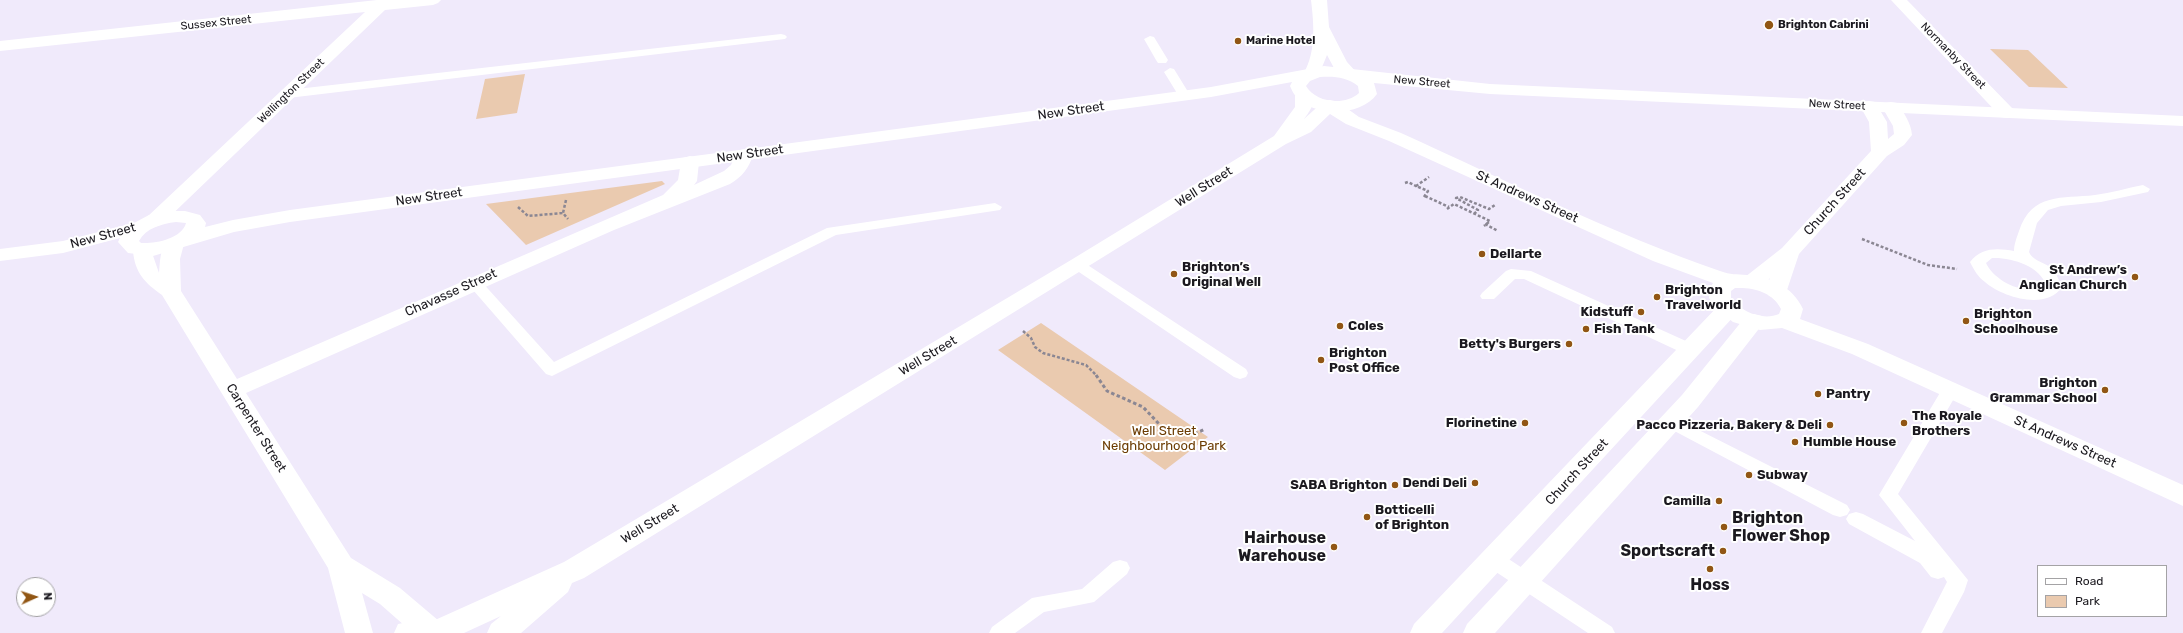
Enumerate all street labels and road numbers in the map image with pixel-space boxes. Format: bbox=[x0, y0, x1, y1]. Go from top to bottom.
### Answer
street label: Sussex Street bbox=[180, 13, 252, 33]
street label: Normanby Street bbox=[1918, 20, 1988, 92]
street label: Wellington Street bbox=[255, 56, 327, 126]
street label: New Street bbox=[1393, 73, 1451, 91]
street label: New Street bbox=[1808, 97, 1866, 113]
street label: New Street bbox=[1037, 99, 1105, 123]
street label: New Street bbox=[716, 142, 784, 166]
street label: Well Street bbox=[1173, 163, 1235, 211]
street label: Church Street bbox=[1801, 165, 1869, 239]
street label: St Andrews Street bbox=[1473, 167, 1581, 227]
street label: New Street bbox=[395, 185, 463, 209]
street label: New Street bbox=[68, 220, 138, 252]
street label: Chavasse Street bbox=[403, 266, 499, 320]
street label: Well Street bbox=[896, 333, 960, 379]
street label: Carpenter Street bbox=[222, 381, 290, 475]
street label: St Andrews Street bbox=[2011, 412, 2119, 472]
street label: Church Street bbox=[1542, 436, 1612, 508]
street label: Well Street bbox=[618, 501, 682, 547]

